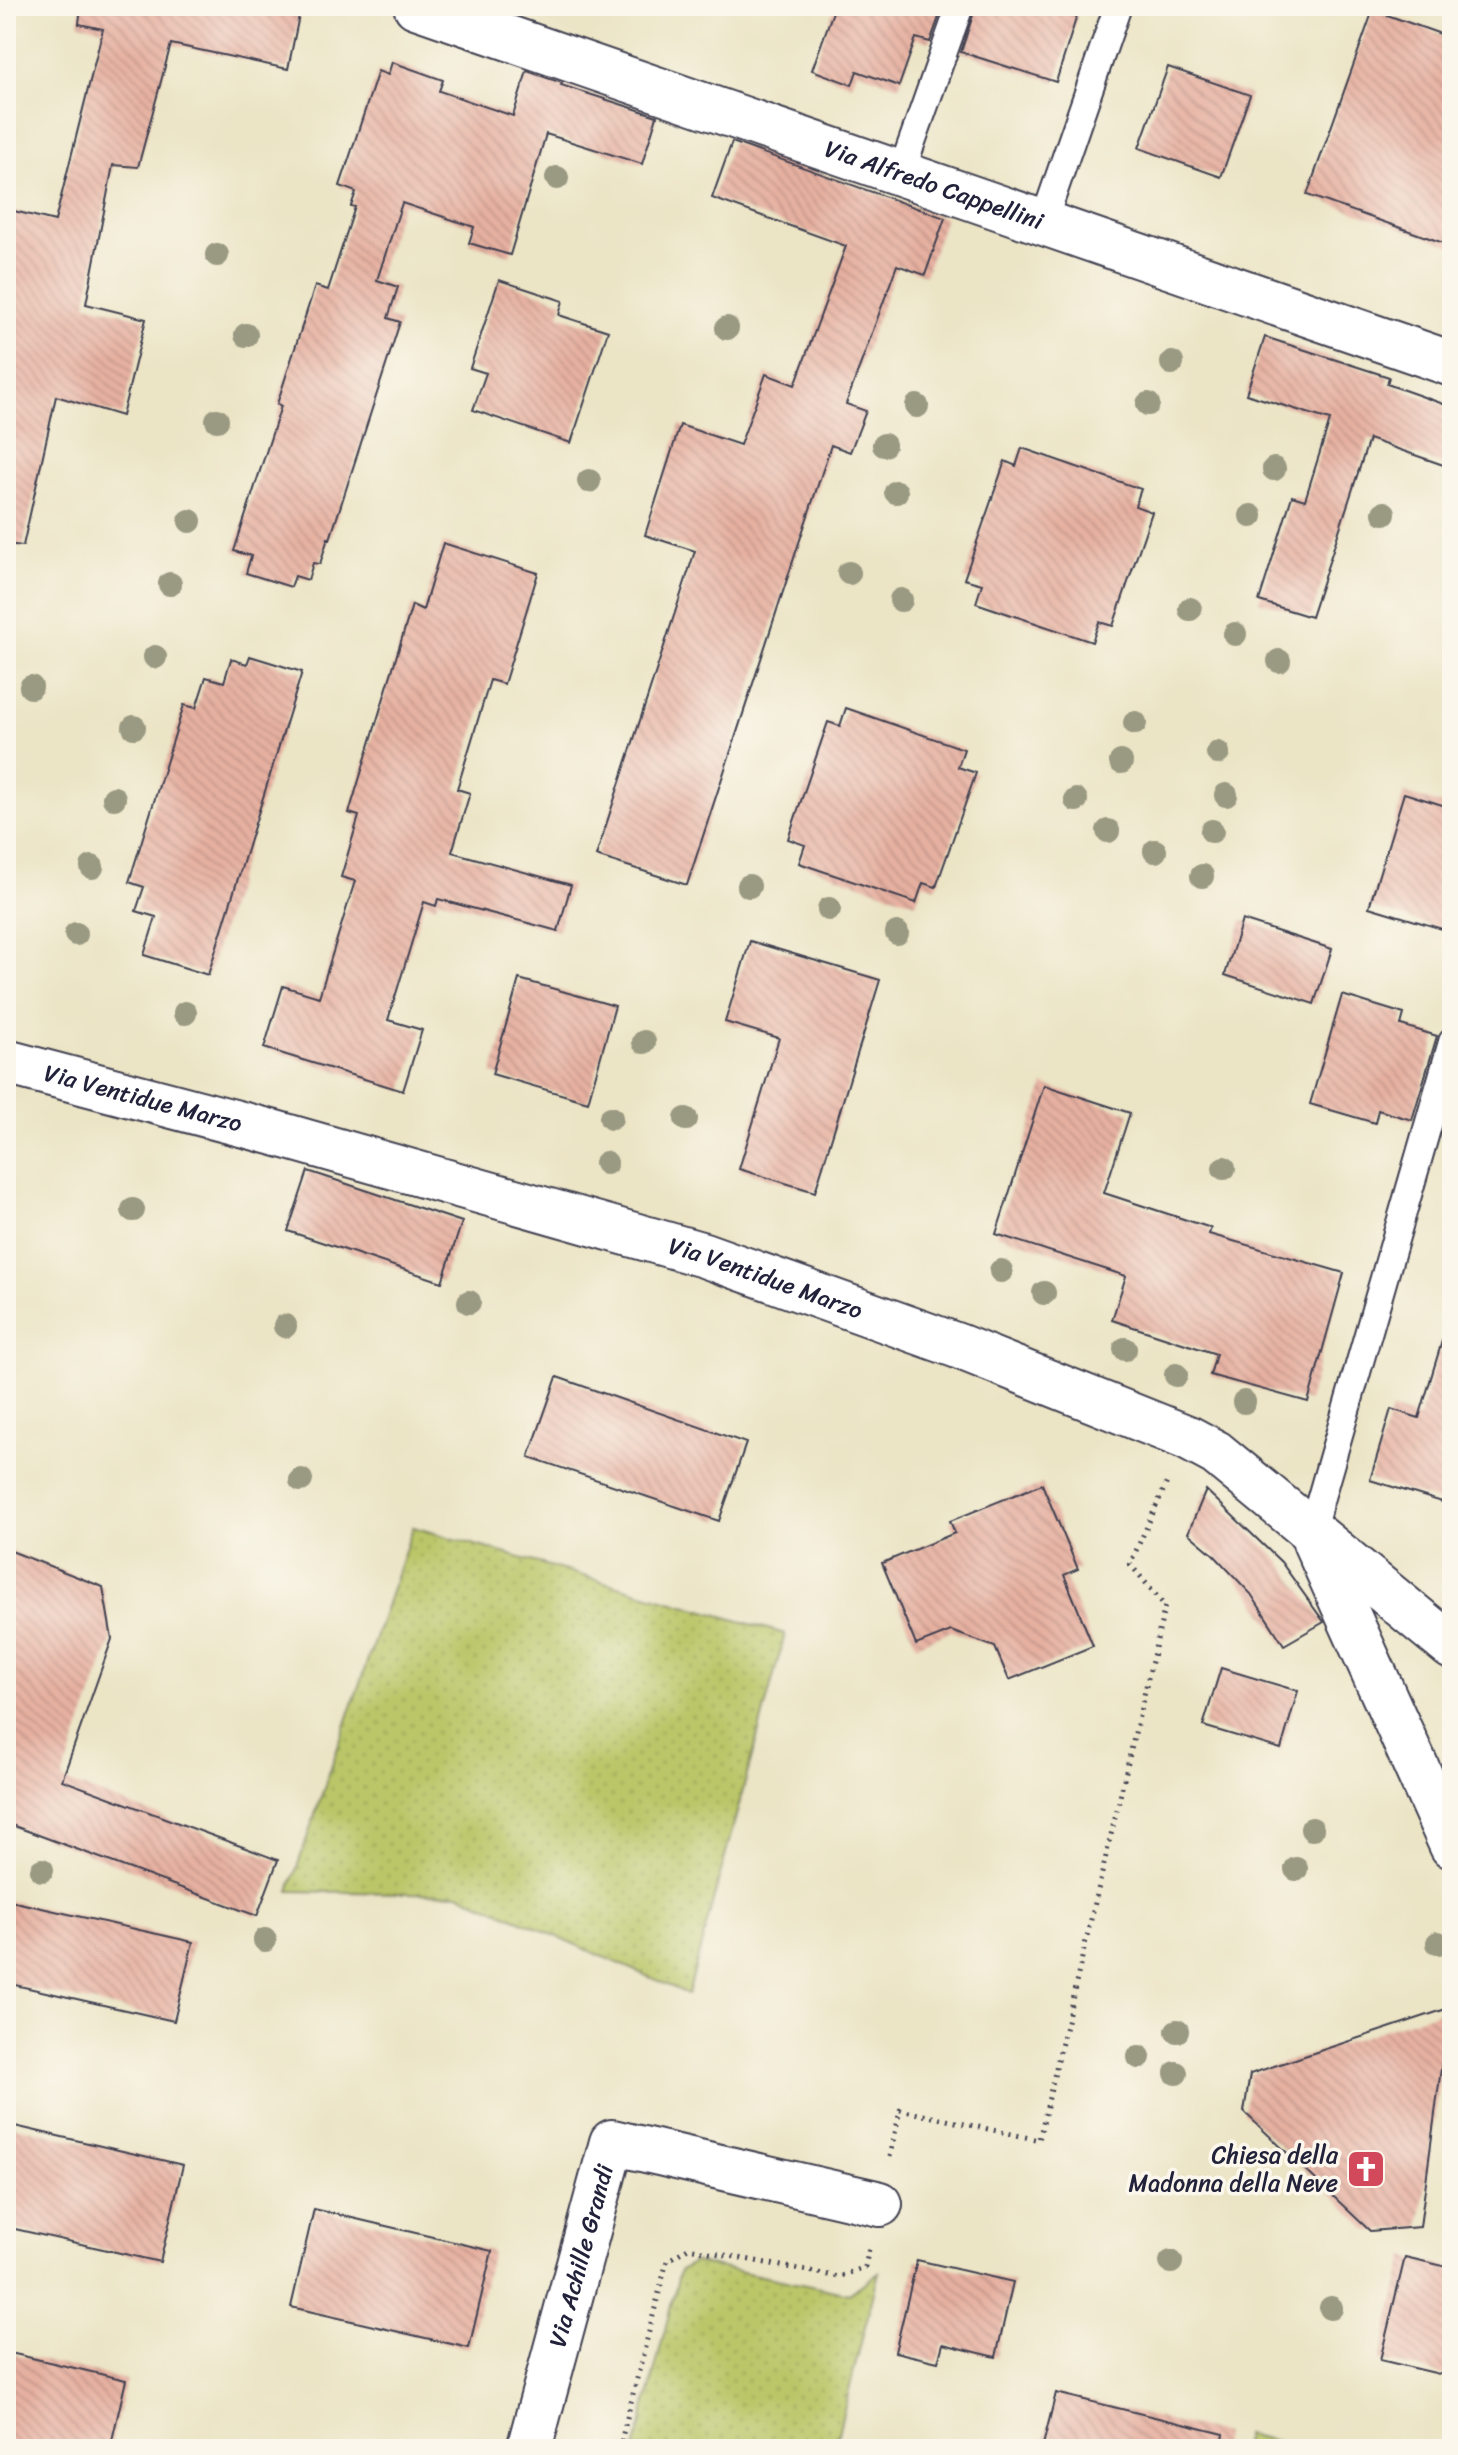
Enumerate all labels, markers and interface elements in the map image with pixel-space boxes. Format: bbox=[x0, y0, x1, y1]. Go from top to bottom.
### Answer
street label: Via Alfredo Cappellini bbox=[819, 128, 1050, 243]
street label: Via Ventidue Marzo bbox=[40, 1052, 247, 1145]
street label: Via Ventidue Marzo bbox=[664, 1225, 869, 1331]
place label: Chiesa della Madonna della Neve bbox=[1129, 2134, 1339, 2204]
church icon: Chiesa della Madonna della Neve bbox=[1345, 2148, 1387, 2190]
street label: Via Achille Grandi bbox=[536, 2160, 626, 2352]

